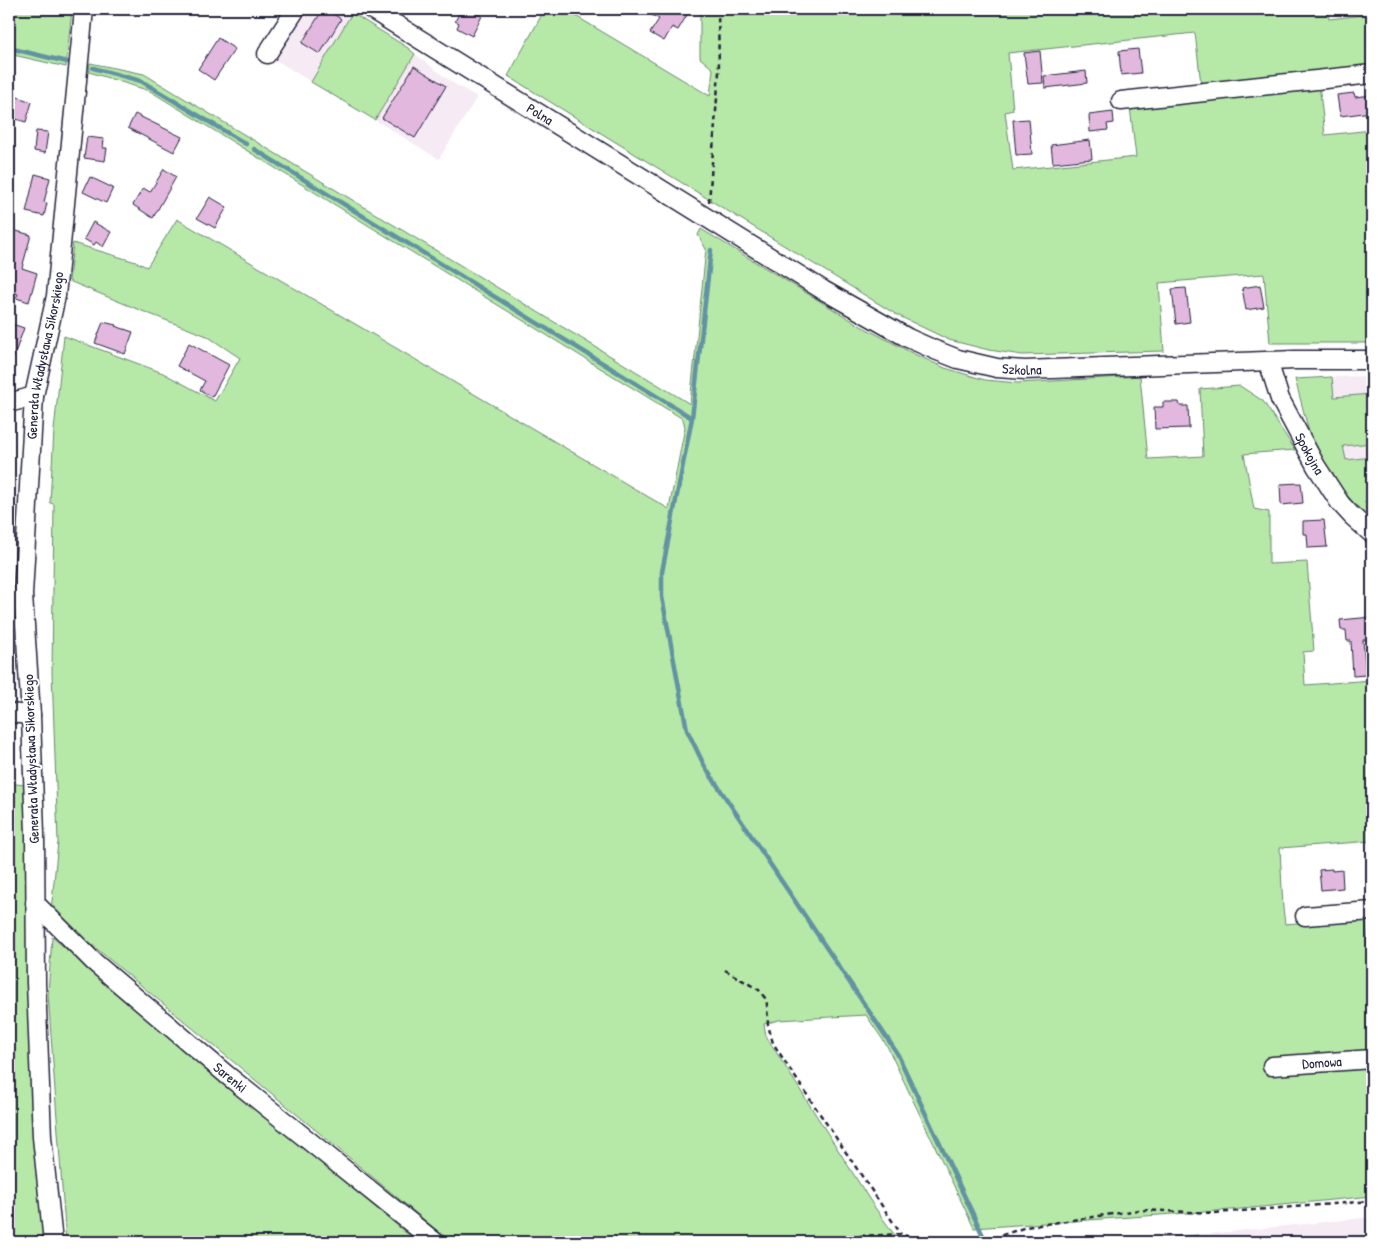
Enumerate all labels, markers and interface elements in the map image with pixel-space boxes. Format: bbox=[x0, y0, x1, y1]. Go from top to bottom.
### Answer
street label: Polna bbox=[523, 98, 558, 129]
street label: Generała Władysława Sikorskiego bbox=[22, 271, 68, 440]
street label: Szkolna bbox=[1001, 358, 1042, 379]
street label: Spokojna bbox=[1291, 429, 1329, 478]
street label: Generała Władysława Sikorskiego bbox=[18, 674, 44, 844]
street label: Domowa bbox=[1301, 1051, 1343, 1073]
street label: Sarenki bbox=[210, 1058, 251, 1097]

